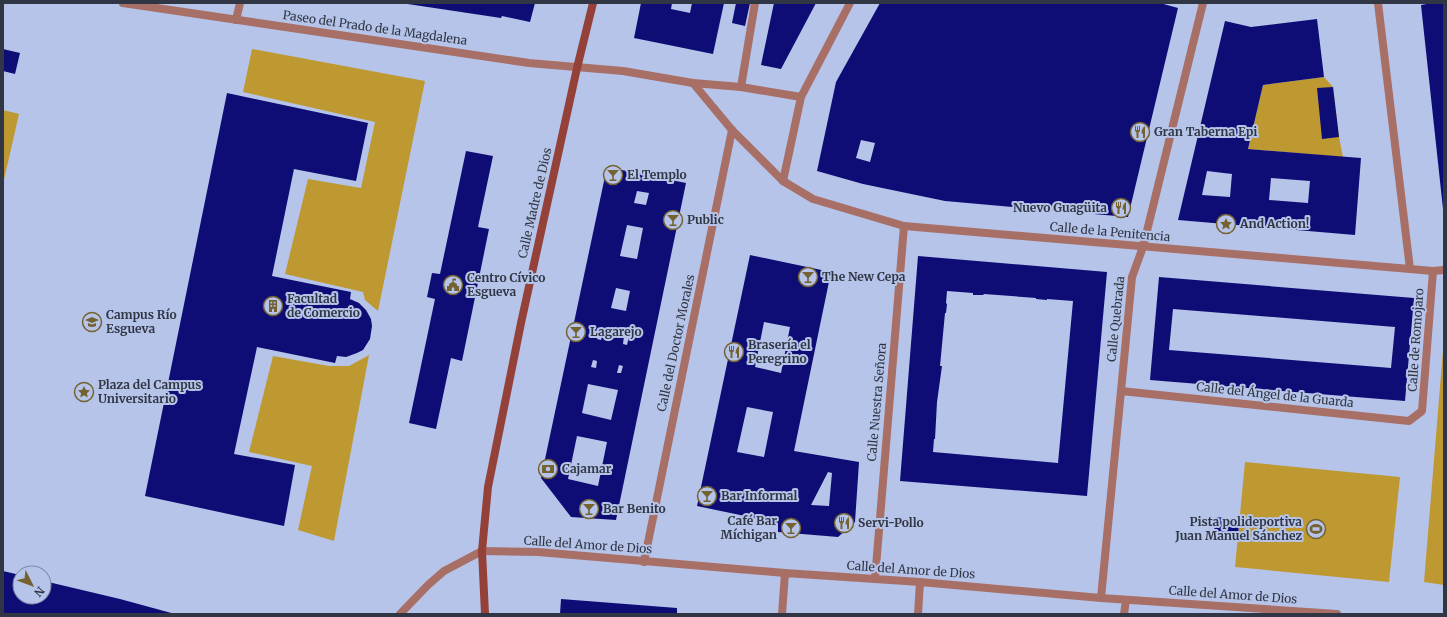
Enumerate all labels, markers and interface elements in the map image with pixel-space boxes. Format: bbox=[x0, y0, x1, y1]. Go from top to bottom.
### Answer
street label: Paseo del Prado de la Magdalena bbox=[282, 7, 469, 48]
restaurant icon: Gran Taberna Epi bbox=[1129, 121, 1151, 143]
place label: Gran Taberna Epi bbox=[1154, 124, 1257, 139]
street label: Calle Madre de Dios bbox=[514, 146, 555, 260]
bar icon: El Templo bbox=[602, 164, 624, 186]
place label: El Templo bbox=[627, 167, 687, 182]
restaurant icon: Nuevo Guagüita bbox=[1110, 197, 1132, 219]
place label: Nuevo Guagüita bbox=[1013, 200, 1107, 215]
bar icon: Public bbox=[662, 209, 684, 231]
place label: Public bbox=[687, 212, 724, 227]
place icon: And Action! bbox=[1215, 213, 1237, 235]
place label: And Action! bbox=[1239, 216, 1309, 231]
street label: Calle de la Penitencia bbox=[1049, 219, 1171, 244]
bar icon: The New Cepa bbox=[797, 266, 819, 288]
place label: The New Cepa bbox=[822, 269, 906, 284]
place label: Centro Cívico Esgueva bbox=[467, 270, 545, 299]
street label: Calle del Doctor Morales bbox=[654, 273, 697, 413]
public building icon: Centro Cívico Esgueva bbox=[442, 274, 464, 296]
street label: Calle Quebrada bbox=[1104, 275, 1128, 363]
street label: Calle de Romojaro bbox=[1404, 288, 1427, 392]
place label: Facultad de Comercio bbox=[287, 291, 360, 320]
building icon: Facultad de Comercio bbox=[262, 295, 284, 317]
place label: Campus Río Esgueva bbox=[106, 307, 177, 336]
school or university icon: Campus Río Esgueva bbox=[81, 311, 103, 333]
bar icon: Lagarejo bbox=[565, 321, 587, 343]
place label: Lagarejo bbox=[590, 324, 642, 339]
place label: Brasería el Peregrino bbox=[748, 337, 811, 366]
restaurant icon: Brasería el Peregrino bbox=[723, 341, 745, 363]
street label: Calle Nuestra Señora bbox=[864, 341, 889, 462]
place label: Plaza del Campus Universitario bbox=[98, 377, 201, 406]
street label: Calle del Ángel de la Guarda bbox=[1196, 379, 1355, 410]
place icon: Plaza del Campus Universitario bbox=[73, 381, 95, 403]
bank icon: Cajamar bbox=[537, 458, 559, 480]
place label: Cajamar bbox=[562, 461, 612, 476]
bar icon: Bar Informal bbox=[696, 485, 718, 507]
place label: Bar Informal bbox=[721, 488, 798, 503]
bar icon: Bar Benito bbox=[578, 498, 600, 520]
place label: Bar Benito bbox=[603, 501, 666, 516]
restaurant icon: Servi-Pollo bbox=[833, 512, 855, 534]
place label: Café Bar Míchigan bbox=[721, 513, 777, 542]
place label: Pista polideportiva Juan Manuel Sánchez bbox=[1174, 514, 1302, 543]
place label: Servi-Pollo bbox=[858, 515, 924, 530]
bar icon: Café Bar Míchigan bbox=[780, 517, 802, 539]
sports icon: Pista polideportiva Juan Manuel Sánchez bbox=[1305, 518, 1327, 540]
street label: Calle del Amor de Dios bbox=[523, 533, 653, 556]
street label: Calle del Amor de Dios bbox=[846, 558, 976, 581]
north arrow bbox=[12, 565, 52, 605]
street label: Calle del Amor de Dios bbox=[1168, 583, 1298, 606]
text: N bbox=[31, 584, 48, 600]

